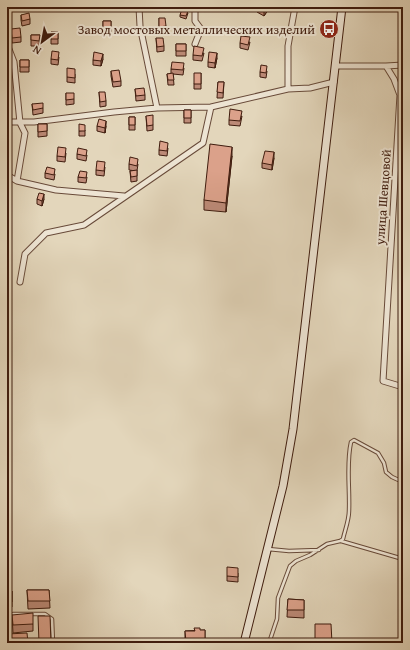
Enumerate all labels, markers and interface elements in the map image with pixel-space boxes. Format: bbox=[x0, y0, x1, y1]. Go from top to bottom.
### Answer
bus stop icon: Завод мостовых металлических изделий bbox=[318, 18, 340, 40]
place label: Завод мостовых металлических изделий bbox=[78, 20, 315, 39]
north arrow bbox=[22, 22, 62, 62]
text: N bbox=[29, 41, 44, 59]
street label: улица Шевцовой bbox=[370, 148, 396, 247]

